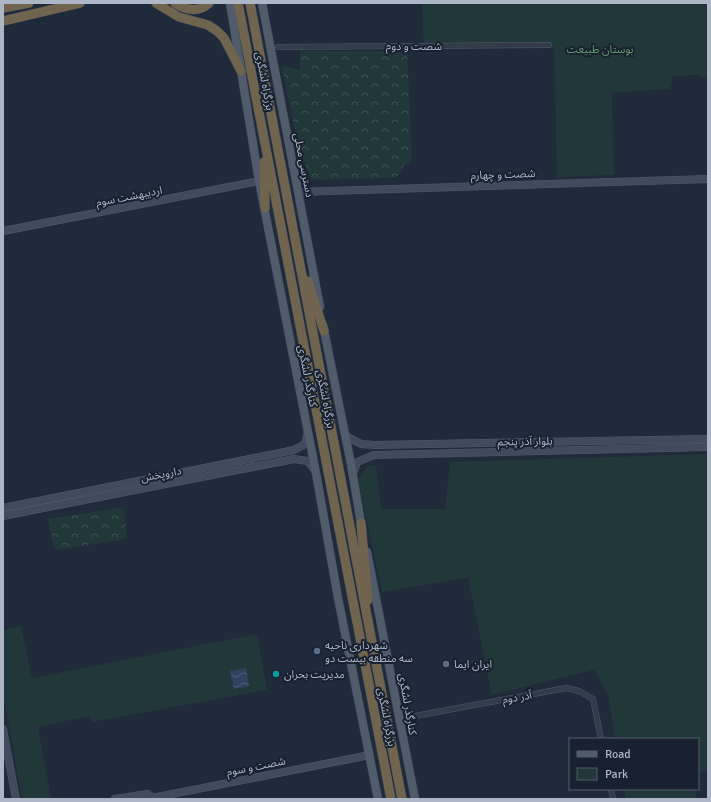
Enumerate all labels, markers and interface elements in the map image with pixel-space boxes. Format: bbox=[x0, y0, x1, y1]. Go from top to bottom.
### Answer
street label: شصت و دوم bbox=[386, 40, 443, 54]
park label: بوستان طبیعت bbox=[566, 43, 634, 56]
street label: بزرگراه لشگری bbox=[252, 51, 277, 112]
street label: دسترسی محلی bbox=[291, 132, 316, 198]
street label: شصت و چهارم bbox=[470, 167, 536, 183]
street label: اردیبهشت سوم bbox=[95, 184, 163, 210]
street label: کنارگذر لشگری bbox=[295, 344, 320, 408]
street label: بزرگراه لشگری bbox=[313, 369, 338, 430]
street label: بلوار آذر پنجم bbox=[497, 435, 553, 450]
street label: داروپخش bbox=[140, 464, 183, 486]
place label: شهرداری ناحیه سه منطقه بیست دو bbox=[325, 639, 413, 665]
marker: شهرداری ناحیه سه منطقه بیست دو bbox=[312, 646, 322, 656]
place label: ایران ایما bbox=[454, 658, 492, 671]
marker: ایران ایما bbox=[441, 659, 451, 669]
place label: مدیریت بحران bbox=[284, 668, 345, 681]
marker: مدیریت بحران bbox=[271, 669, 281, 679]
street label: کنارگذر لشگری bbox=[396, 672, 419, 736]
street label: بزرگراه لشگری bbox=[374, 687, 399, 748]
street label: آذر دوم bbox=[501, 688, 534, 707]
legend bbox=[569, 738, 699, 790]
text: Road bbox=[605, 747, 631, 762]
street label: شصت و سوم bbox=[225, 754, 287, 780]
text: Park bbox=[605, 767, 628, 782]

